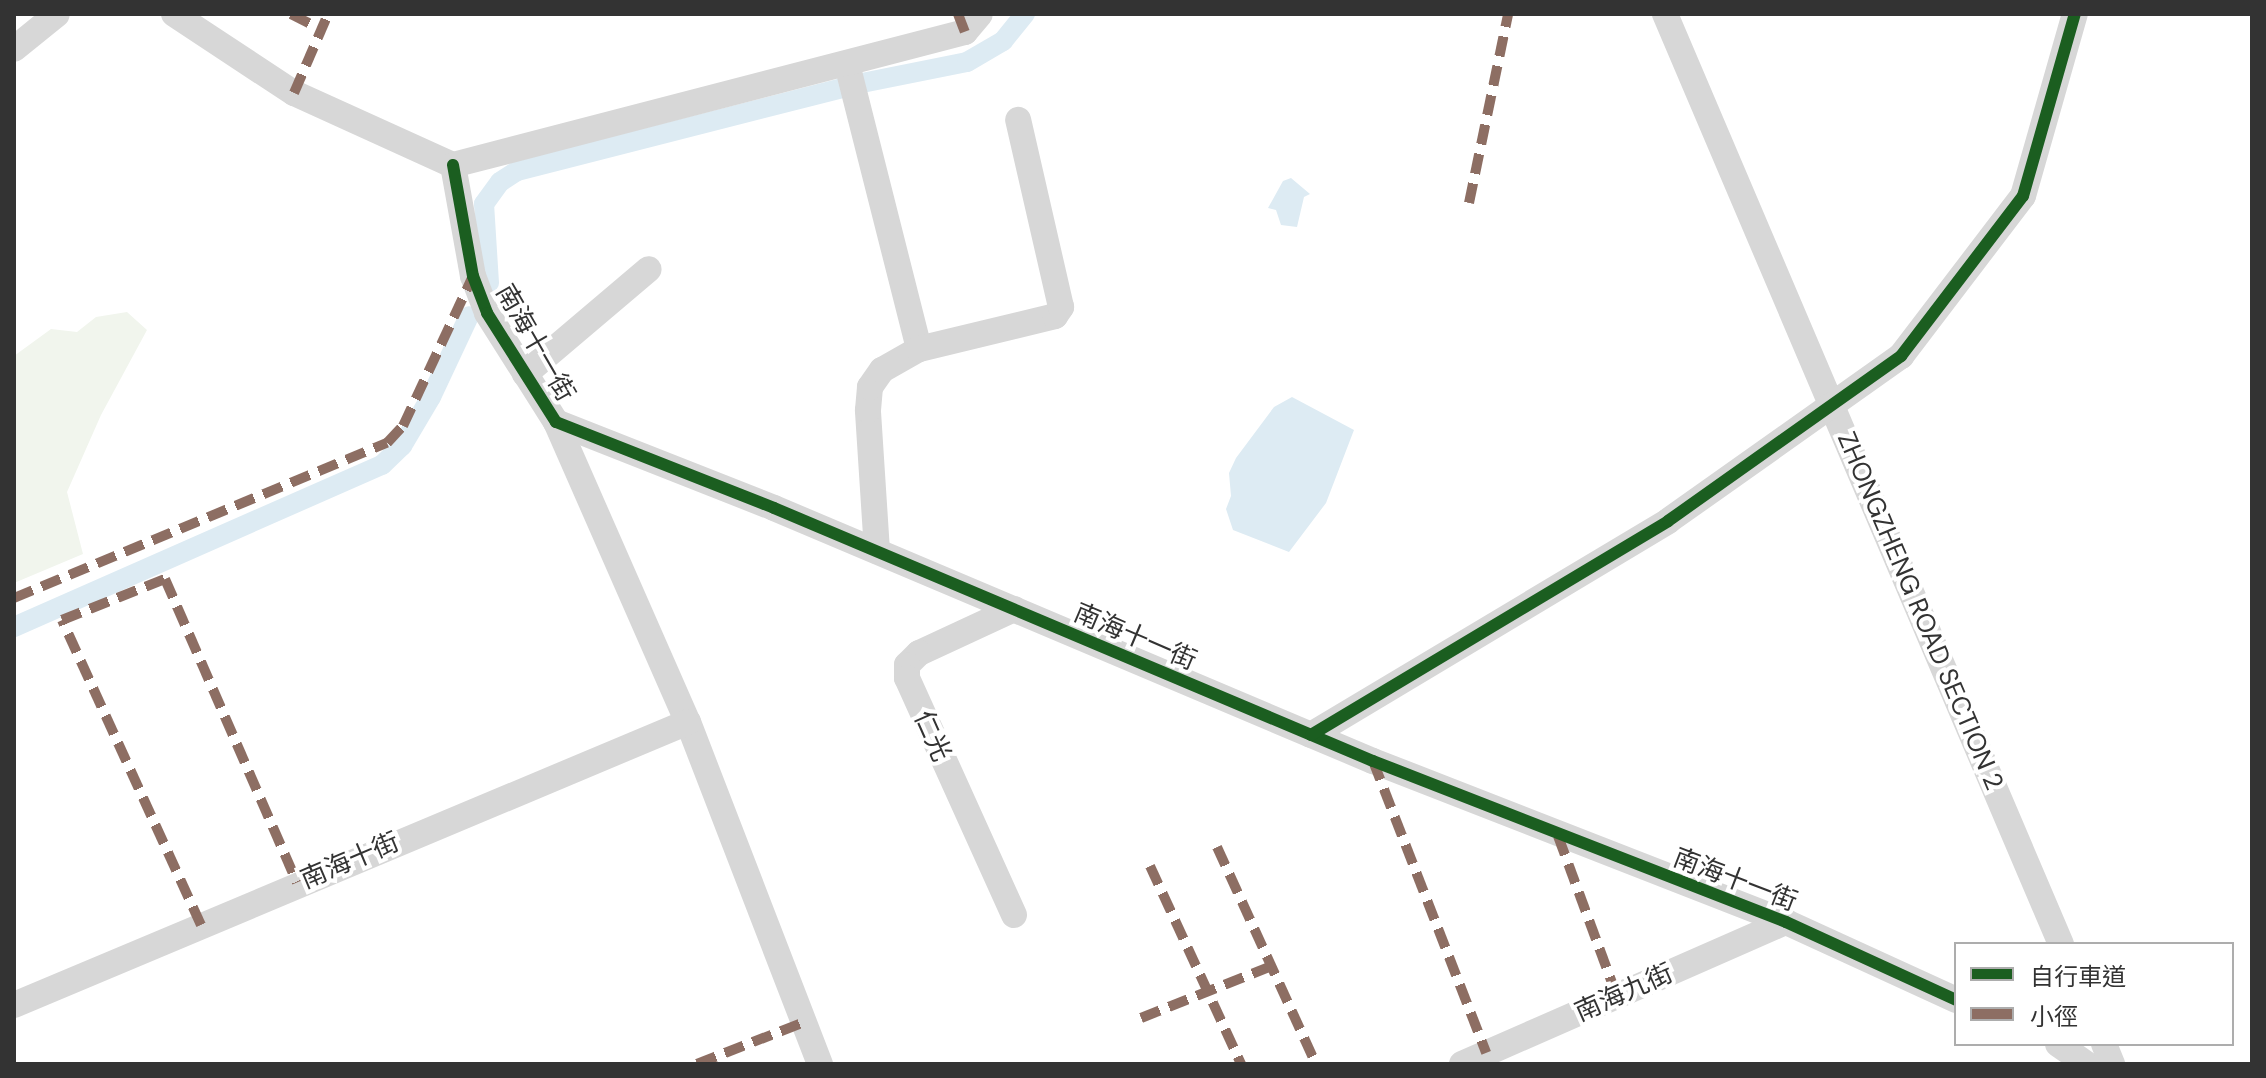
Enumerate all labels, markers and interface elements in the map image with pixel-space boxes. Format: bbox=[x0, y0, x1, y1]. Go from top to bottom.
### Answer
street label: 南海十一街 bbox=[489, 279, 581, 407]
street label: ZHONGZHENG ROAD SECTION 2 bbox=[1830, 427, 2010, 795]
street label: 南海十一街 bbox=[1069, 597, 1201, 677]
street label: 仁光 bbox=[907, 706, 957, 766]
street label: 南海十街 bbox=[296, 826, 404, 896]
street label: 南海十一街 bbox=[1669, 842, 1801, 918]
legend bbox=[1954, 942, 2234, 1046]
street label: 南海九街 bbox=[1570, 958, 1678, 1028]
text: 自行車道 bbox=[2030, 961, 2126, 992]
text: 小徑 bbox=[2030, 1001, 2078, 1032]

